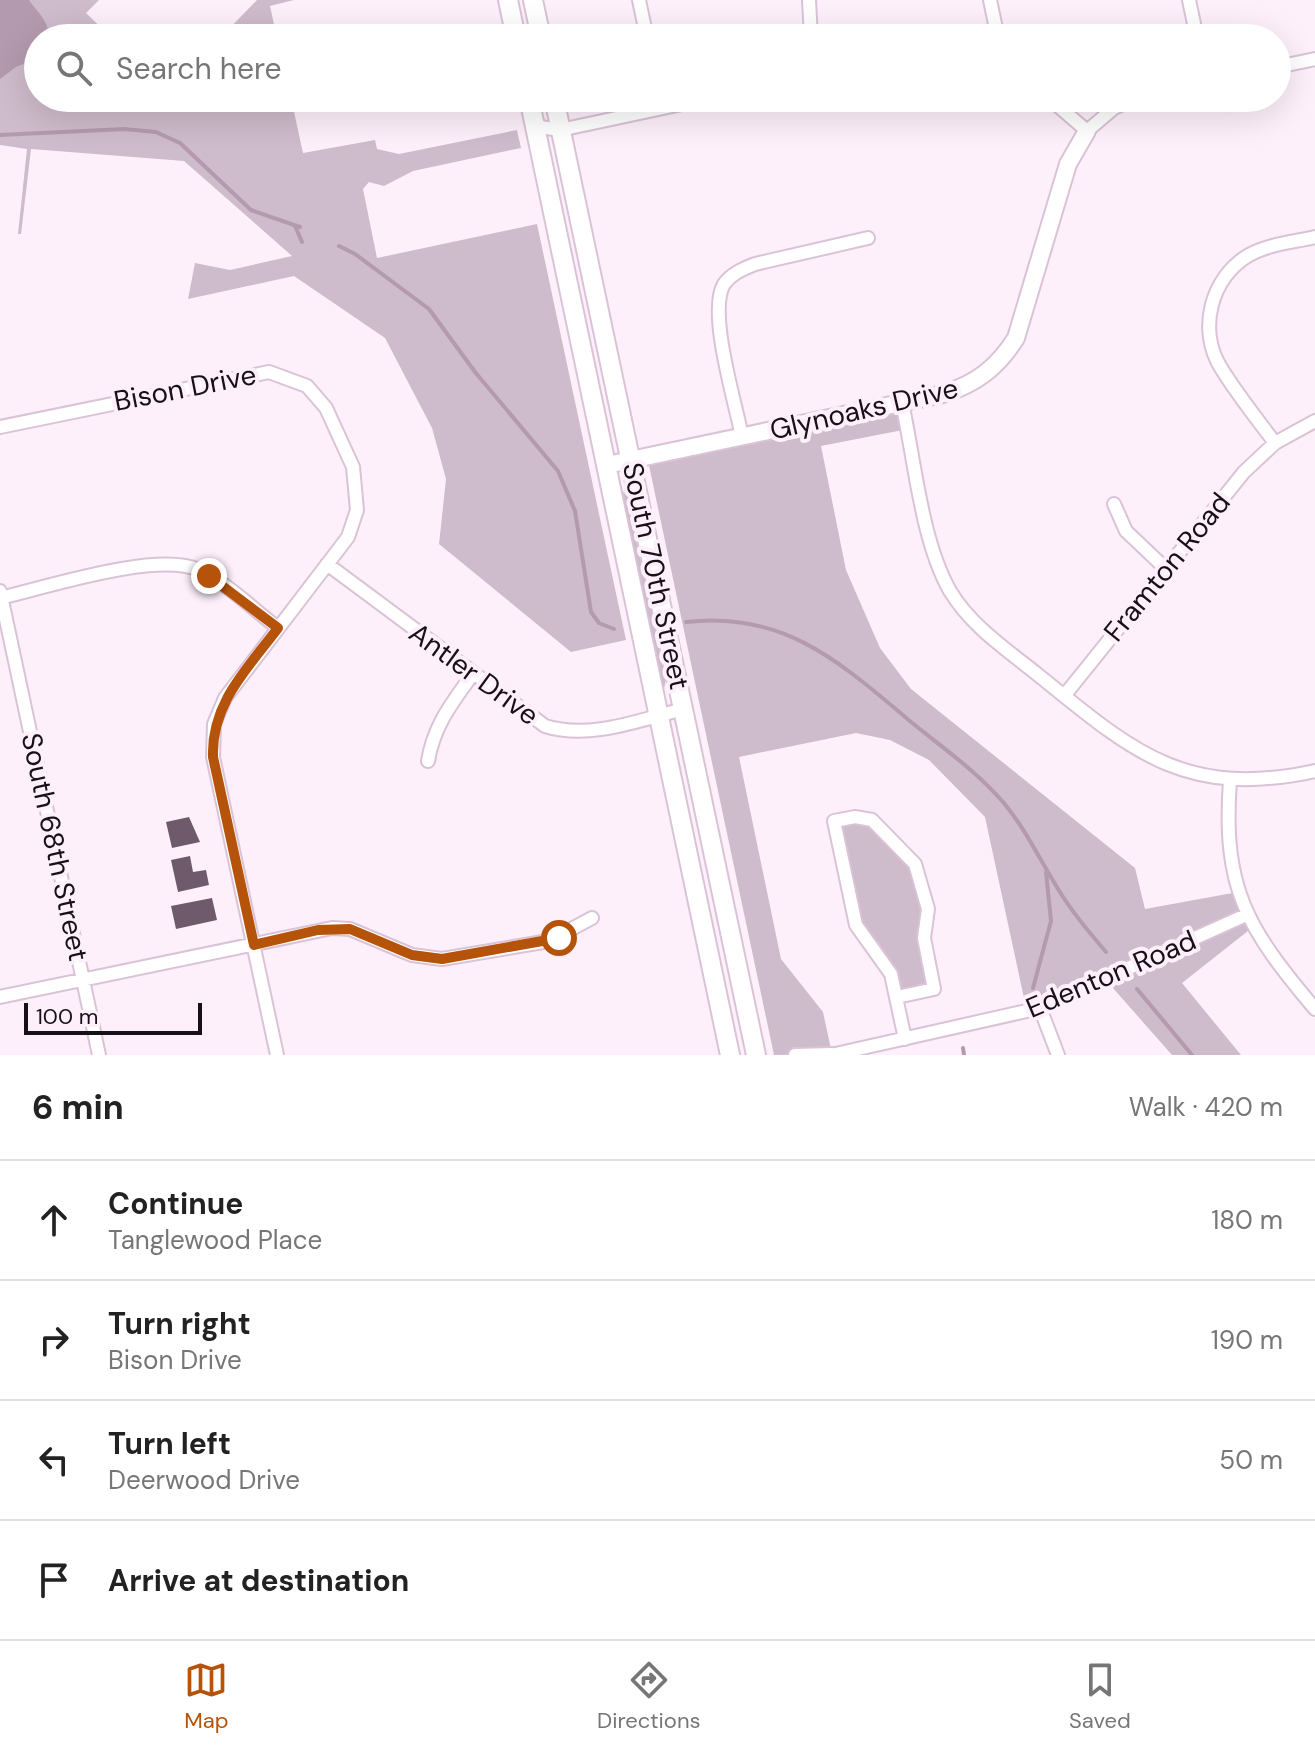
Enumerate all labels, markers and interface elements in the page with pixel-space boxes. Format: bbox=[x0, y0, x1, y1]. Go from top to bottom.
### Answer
search box bbox=[24, 24, 1291, 112]
icon: search bbox=[52, 46, 96, 90]
text: Search here bbox=[116, 49, 282, 88]
street label: Bison Drive bbox=[111, 356, 259, 420]
street label: Glynoaks Drive bbox=[766, 369, 962, 449]
street label: South 70th Street bbox=[614, 459, 698, 693]
street label: Framton Road bbox=[1096, 485, 1238, 649]
route end bbox=[191, 558, 227, 594]
street label: Antler Drive bbox=[402, 614, 546, 734]
street label: South 68th Street bbox=[13, 730, 97, 964]
route start bbox=[541, 920, 577, 956]
street label: Edenton Road bbox=[1020, 922, 1202, 1026]
scale bar bbox=[24, 999, 202, 1035]
text: 100 m bbox=[36, 1002, 98, 1031]
text: 6 min bbox=[32, 1085, 124, 1130]
text: Walk · 420 m bbox=[1129, 1090, 1283, 1124]
text: Continue bbox=[108, 1184, 243, 1223]
icon: ahead bbox=[32, 1198, 76, 1242]
text: 180 m bbox=[1211, 1203, 1283, 1237]
text: Tanglewood Place bbox=[108, 1223, 322, 1257]
text: Turn right bbox=[108, 1304, 251, 1343]
icon: right bbox=[32, 1318, 76, 1362]
text: 190 m bbox=[1211, 1323, 1283, 1357]
text: Bison Drive bbox=[108, 1343, 242, 1377]
text: Turn left bbox=[108, 1424, 231, 1463]
icon: left bbox=[32, 1438, 76, 1482]
text: 50 m bbox=[1219, 1443, 1283, 1477]
text: Deerwood Drive bbox=[108, 1463, 300, 1497]
icon: arrive bbox=[32, 1558, 76, 1602]
text: Arrive at destination bbox=[108, 1561, 409, 1600]
tab: Map bbox=[184, 1658, 229, 1735]
tab: Directions bbox=[597, 1658, 701, 1735]
tab: Saved bbox=[1069, 1658, 1131, 1735]

